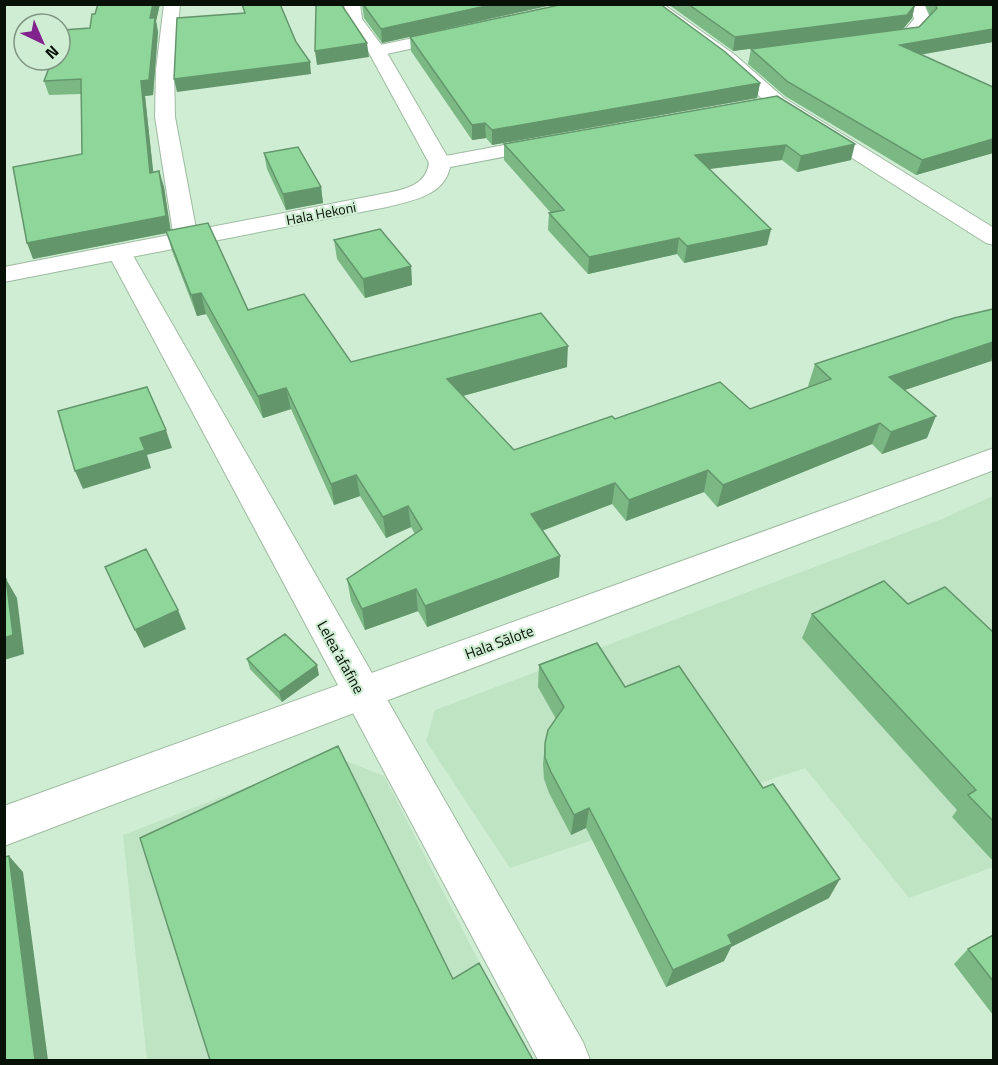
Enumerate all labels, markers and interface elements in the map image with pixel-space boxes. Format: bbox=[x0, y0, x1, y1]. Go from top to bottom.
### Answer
north arrow bbox=[12, 12, 72, 72]
text: N bbox=[40, 40, 65, 65]
street label: Hala Hekoni bbox=[284, 196, 358, 230]
street label: Lelea’afafine bbox=[311, 616, 371, 698]
street label: Hala Sālote bbox=[461, 619, 537, 665]

